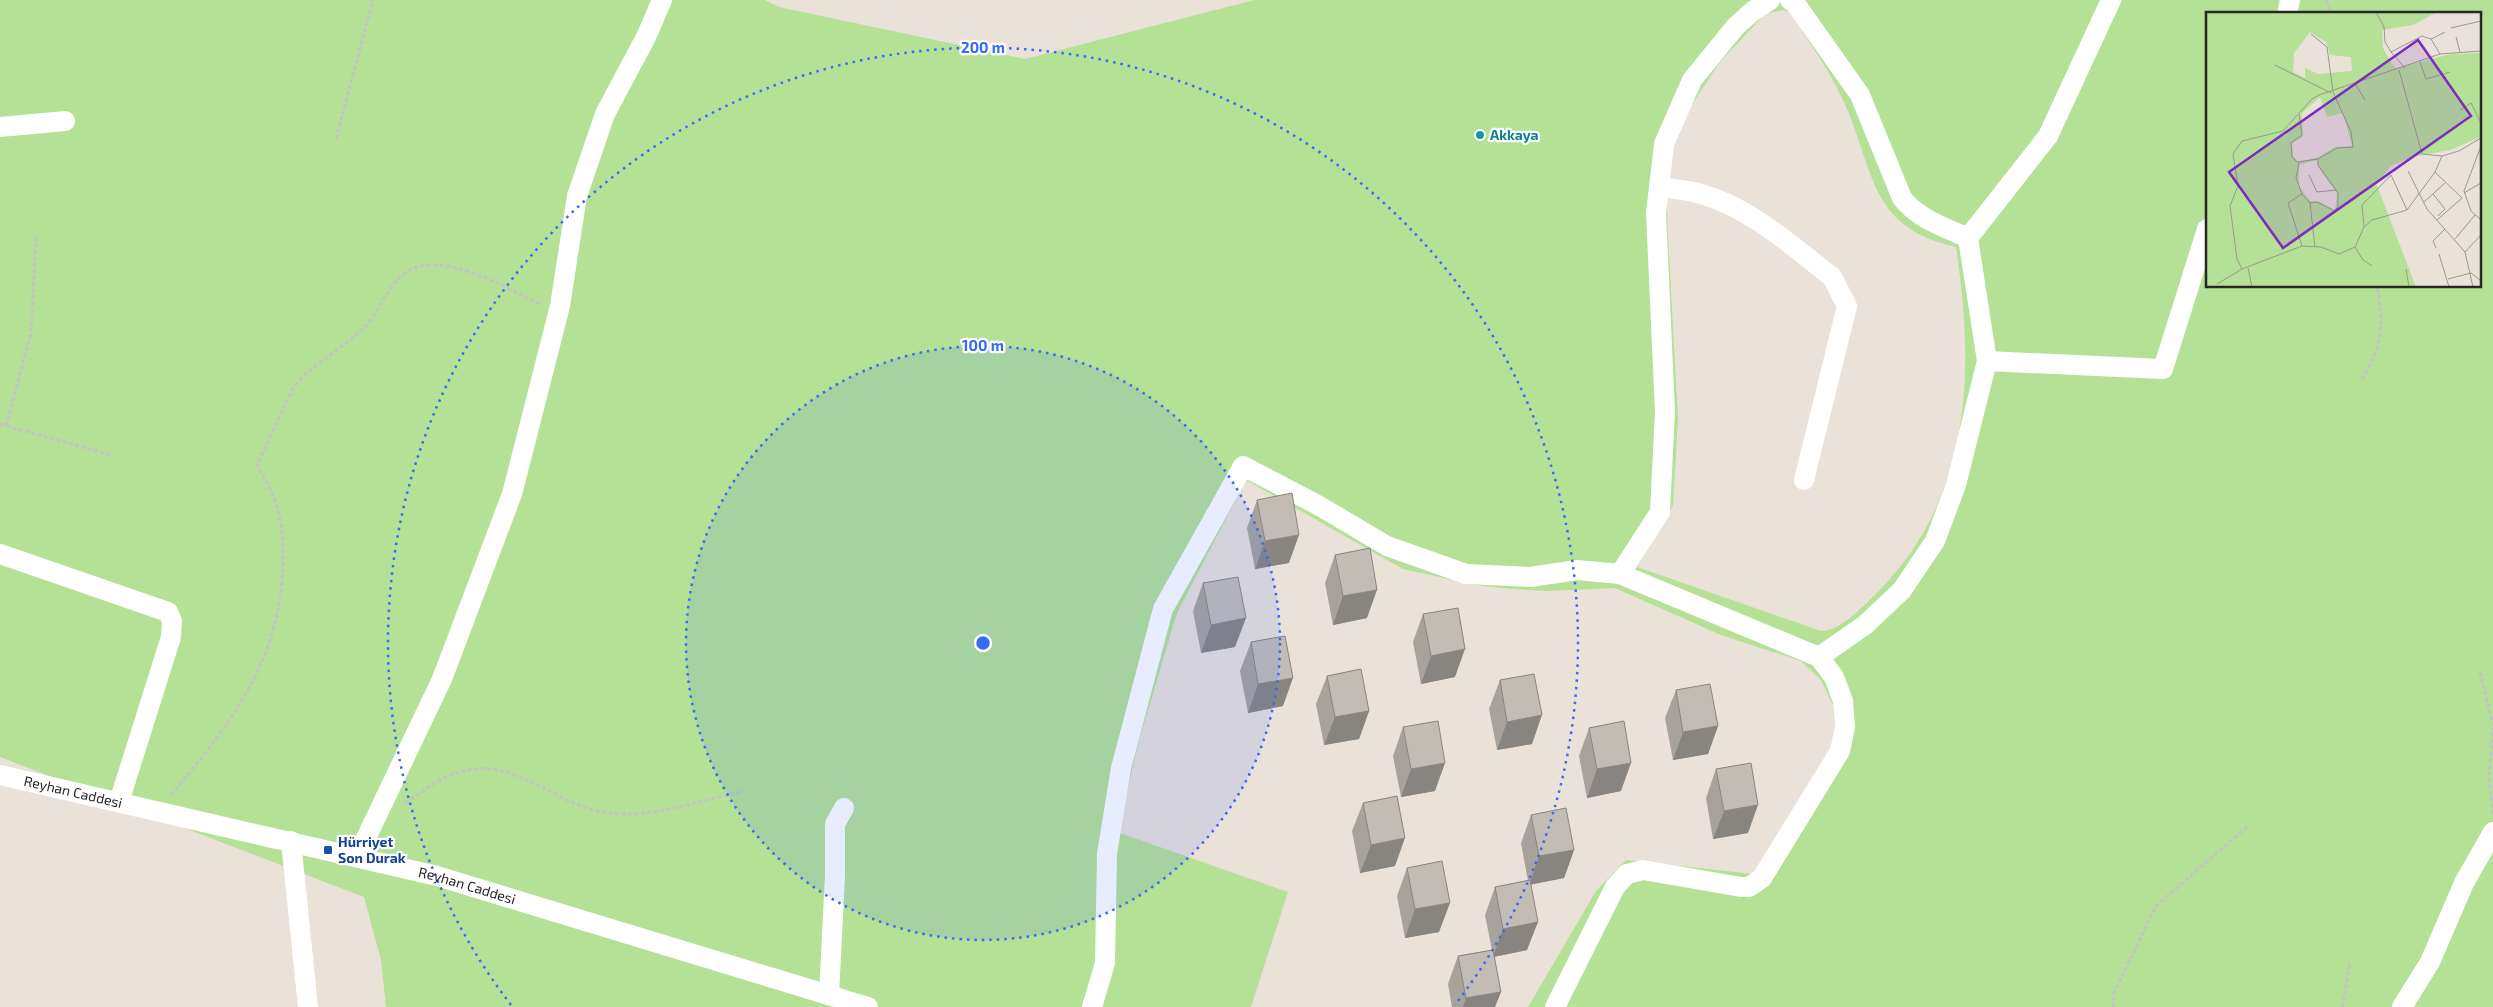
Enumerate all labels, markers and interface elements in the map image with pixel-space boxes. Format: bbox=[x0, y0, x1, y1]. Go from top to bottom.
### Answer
inset map bbox=[2206, 12, 2480, 288]
text: 200 m bbox=[961, 38, 1005, 56]
place label: Akkaya bbox=[1490, 126, 1539, 143]
marker: Akkaya bbox=[1474, 129, 1486, 141]
text: 100 m bbox=[962, 336, 1004, 354]
centre of rings bbox=[974, 634, 992, 652]
street label: Reyhan Caddesi bbox=[22, 772, 124, 811]
place label: Hürriyet Son Durak bbox=[338, 833, 406, 866]
marker: Hürriyet Son Durak bbox=[322, 844, 334, 856]
street label: Reyhan Caddesi bbox=[417, 863, 518, 907]

